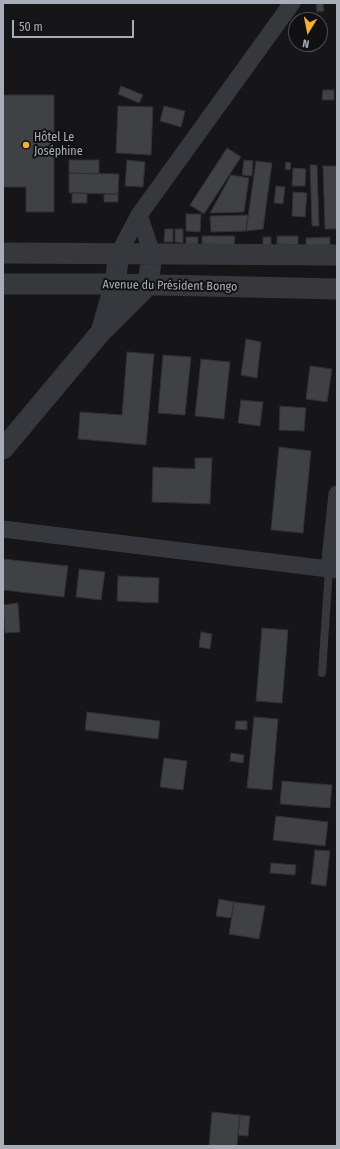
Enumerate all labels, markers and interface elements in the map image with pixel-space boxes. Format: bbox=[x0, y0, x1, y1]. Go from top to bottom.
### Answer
scale bar bbox=[14, 12, 136, 38]
north arrow bbox=[288, 12, 328, 52]
text: 50 m bbox=[19, 20, 43, 34]
text: N bbox=[302, 36, 310, 50]
place label: Hôtel Le Joséphine bbox=[34, 131, 83, 159]
marker: Hôtel Le Joséphine bbox=[21, 140, 31, 150]
street label: Avenue du Président Bongo bbox=[103, 278, 237, 294]

